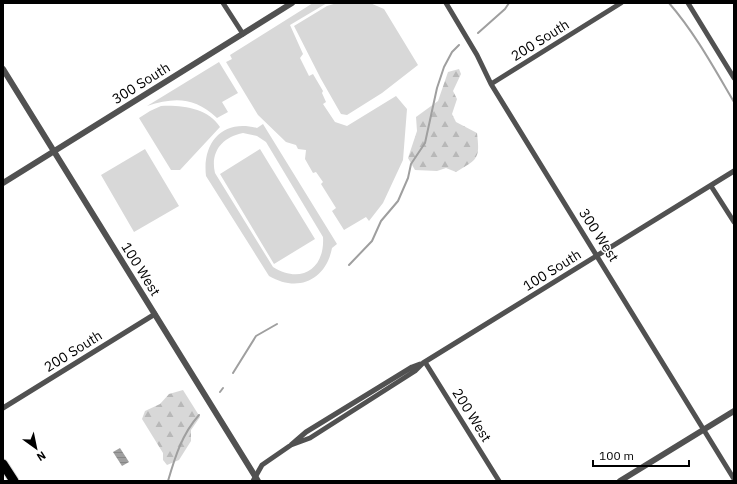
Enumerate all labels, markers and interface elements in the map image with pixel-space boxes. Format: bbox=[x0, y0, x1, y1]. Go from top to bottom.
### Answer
street label: 200 South bbox=[508, 15, 572, 65]
street label: 300 South bbox=[109, 58, 173, 108]
street label: 300 West bbox=[575, 205, 623, 265]
street label: 100 West bbox=[117, 239, 165, 299]
street label: 100 South bbox=[520, 245, 584, 295]
street label: 200 South bbox=[41, 326, 105, 376]
street label: 200 West bbox=[448, 385, 496, 445]
north arrow bbox=[16, 428, 56, 468]
scale bar bbox=[593, 442, 689, 468]
text: N bbox=[34, 448, 49, 464]
text: 100 m bbox=[599, 448, 634, 463]

